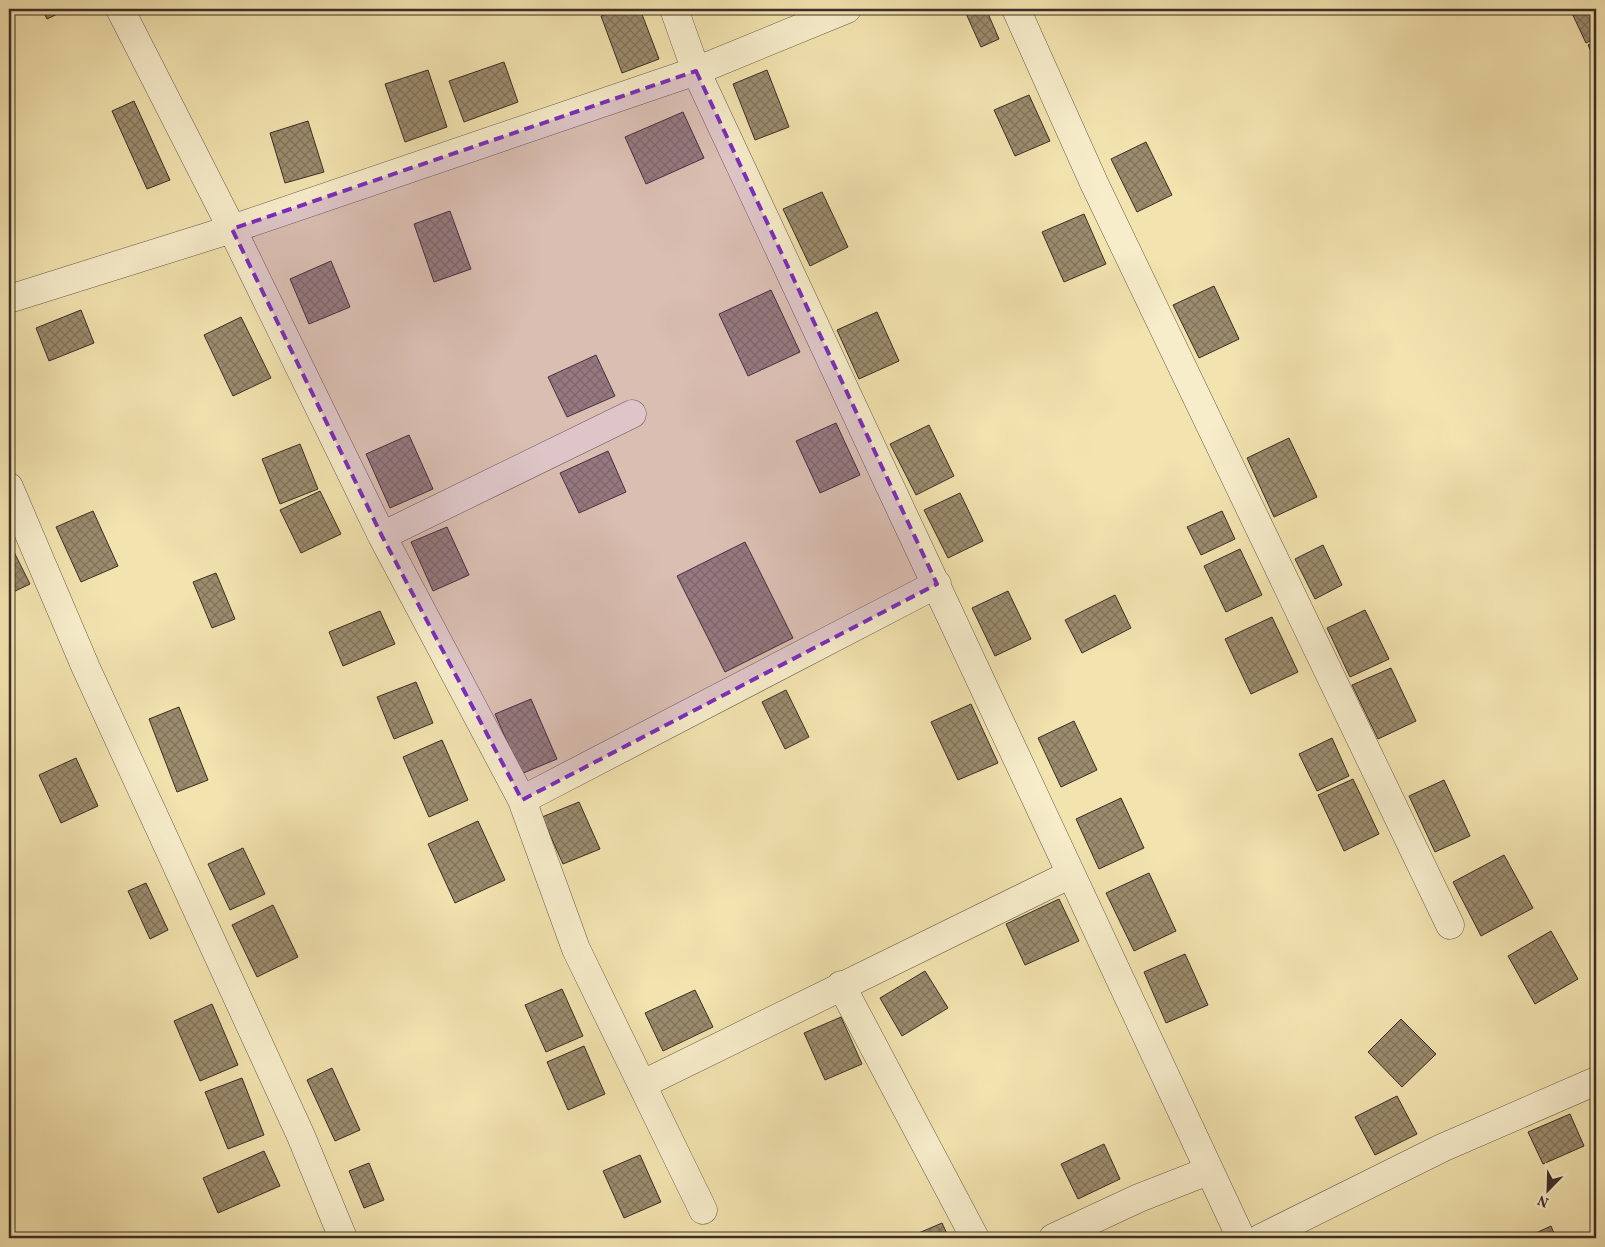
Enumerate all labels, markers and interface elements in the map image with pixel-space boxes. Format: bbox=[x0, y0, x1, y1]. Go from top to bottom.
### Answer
north arrow bbox=[1522, 1164, 1572, 1214]
text: N bbox=[1535, 1190, 1552, 1211]

